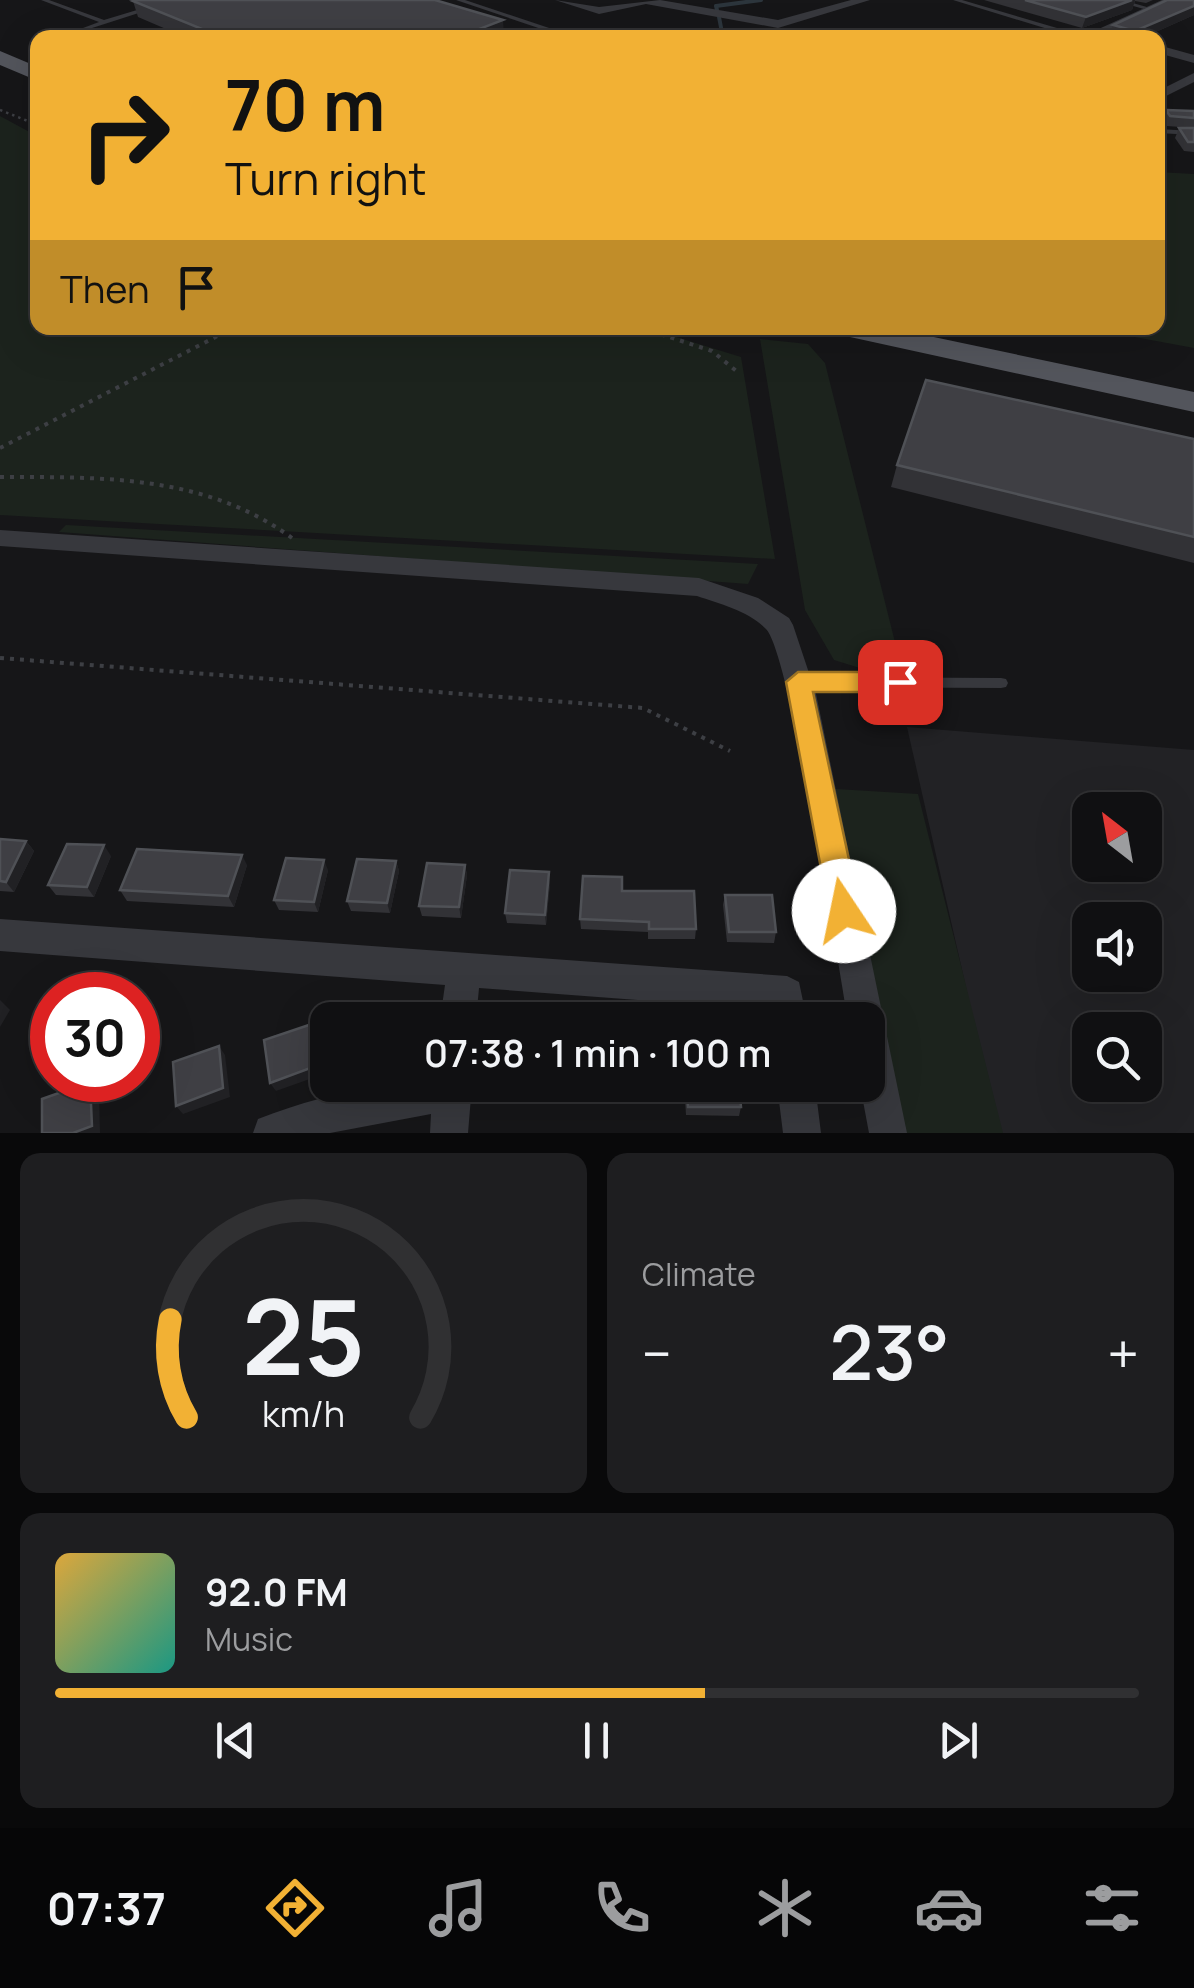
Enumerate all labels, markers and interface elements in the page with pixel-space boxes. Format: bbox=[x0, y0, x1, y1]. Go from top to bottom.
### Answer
text: 70 m bbox=[225, 56, 385, 152]
icon: right bbox=[60, 70, 190, 200]
text: Turn right bbox=[225, 147, 426, 209]
icon: arrive bbox=[169, 260, 224, 315]
text: Then bbox=[60, 262, 149, 314]
pin bbox=[858, 640, 943, 725]
icon: arrive bbox=[873, 655, 928, 710]
north arrow bbox=[1072, 792, 1162, 882]
map controls bbox=[1072, 792, 1162, 1102]
position arrow bbox=[792, 859, 896, 963]
button: sound bbox=[1072, 902, 1162, 992]
speed limit sign: 30 bbox=[30, 972, 160, 1102]
button: search bbox=[1072, 1012, 1162, 1102]
text: 07:38 · 1 min · 100 m bbox=[424, 1026, 771, 1078]
text: Climate bbox=[642, 1252, 756, 1296]
text: 25 bbox=[242, 1264, 365, 1406]
text: 23° bbox=[829, 1300, 950, 1403]
text: − bbox=[642, 1315, 672, 1391]
text: + bbox=[1107, 1315, 1139, 1391]
text: km/h bbox=[262, 1389, 345, 1438]
text: 92.0 FM bbox=[205, 1565, 348, 1617]
text: Music bbox=[205, 1617, 293, 1661]
icon: previous bbox=[208, 1713, 263, 1768]
icon: pause bbox=[569, 1713, 624, 1768]
icon: next bbox=[931, 1713, 986, 1768]
icon: directions bbox=[260, 1873, 330, 1943]
icon: music bbox=[423, 1873, 493, 1943]
icon: phone bbox=[587, 1873, 657, 1943]
icon: climate bbox=[750, 1873, 820, 1943]
icon: car bbox=[914, 1873, 984, 1943]
icon: filters bbox=[1077, 1873, 1147, 1943]
text: 07:37 bbox=[47, 1877, 166, 1939]

